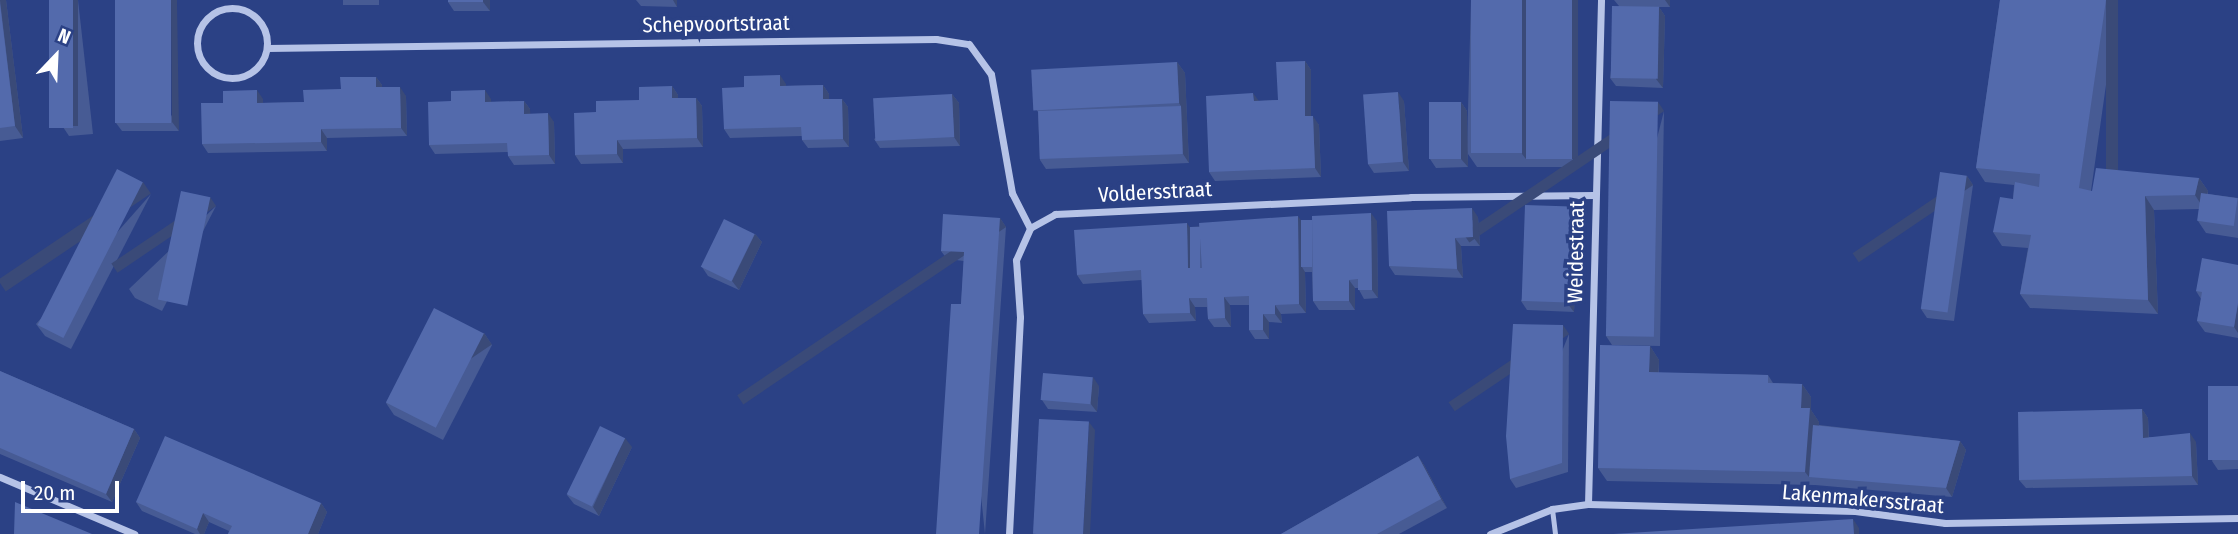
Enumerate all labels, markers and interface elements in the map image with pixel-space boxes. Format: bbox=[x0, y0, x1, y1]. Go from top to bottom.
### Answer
street label: Schepvoortstraat bbox=[642, 10, 790, 38]
north arrow bbox=[21, 21, 91, 91]
text: N bbox=[55, 23, 74, 49]
street label: Voldersstraat bbox=[1097, 176, 1213, 208]
street label: Weidestraat bbox=[1563, 200, 1589, 304]
scale bar bbox=[24, 468, 122, 512]
street label: Lakenmakersstraat bbox=[1781, 479, 1945, 519]
text: 20 m bbox=[34, 480, 75, 506]

